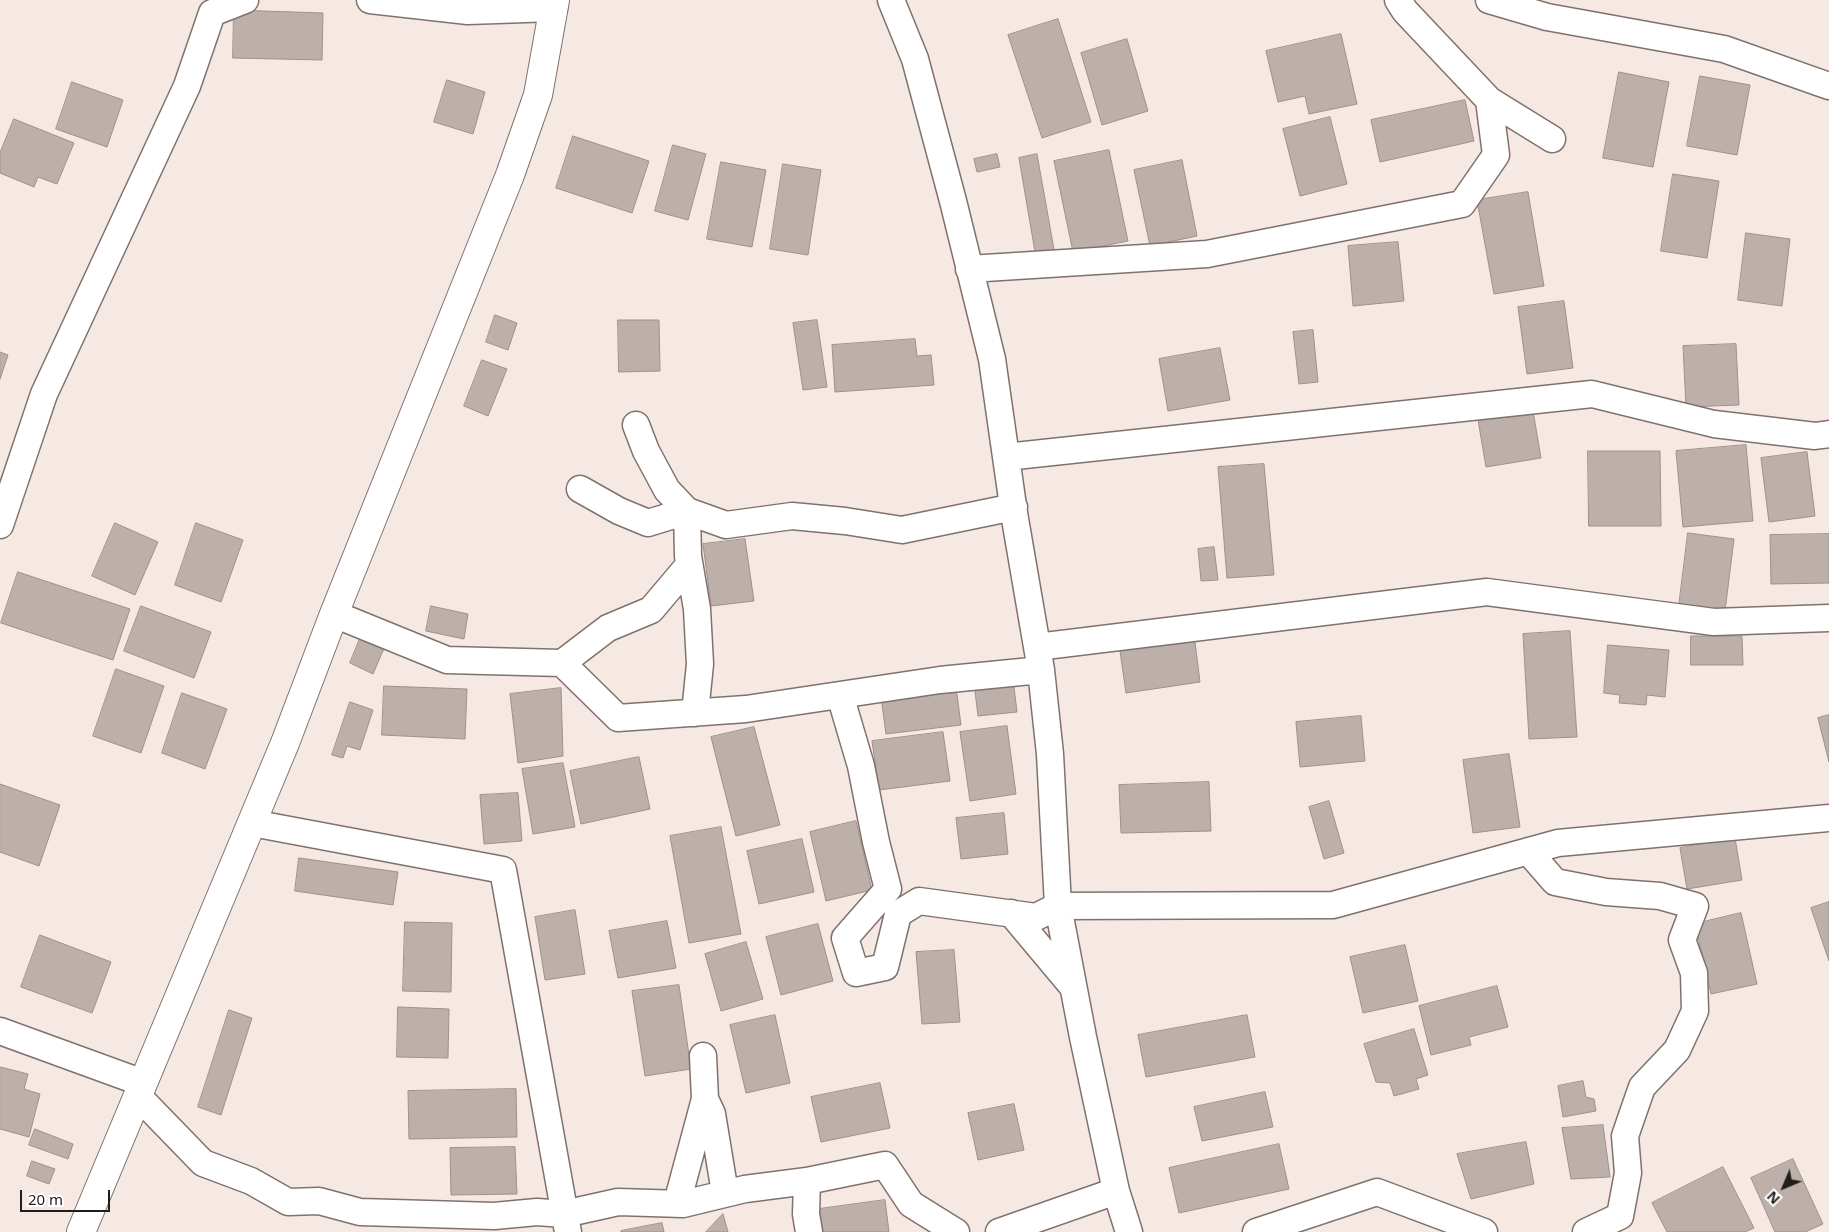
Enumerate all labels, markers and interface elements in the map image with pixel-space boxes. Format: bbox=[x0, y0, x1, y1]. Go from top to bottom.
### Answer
north arrow bbox=[1759, 1162, 1809, 1212]
scale bar bbox=[22, 1180, 112, 1212]
text: N bbox=[1762, 1187, 1784, 1209]
text: 20 m bbox=[28, 1189, 63, 1209]

